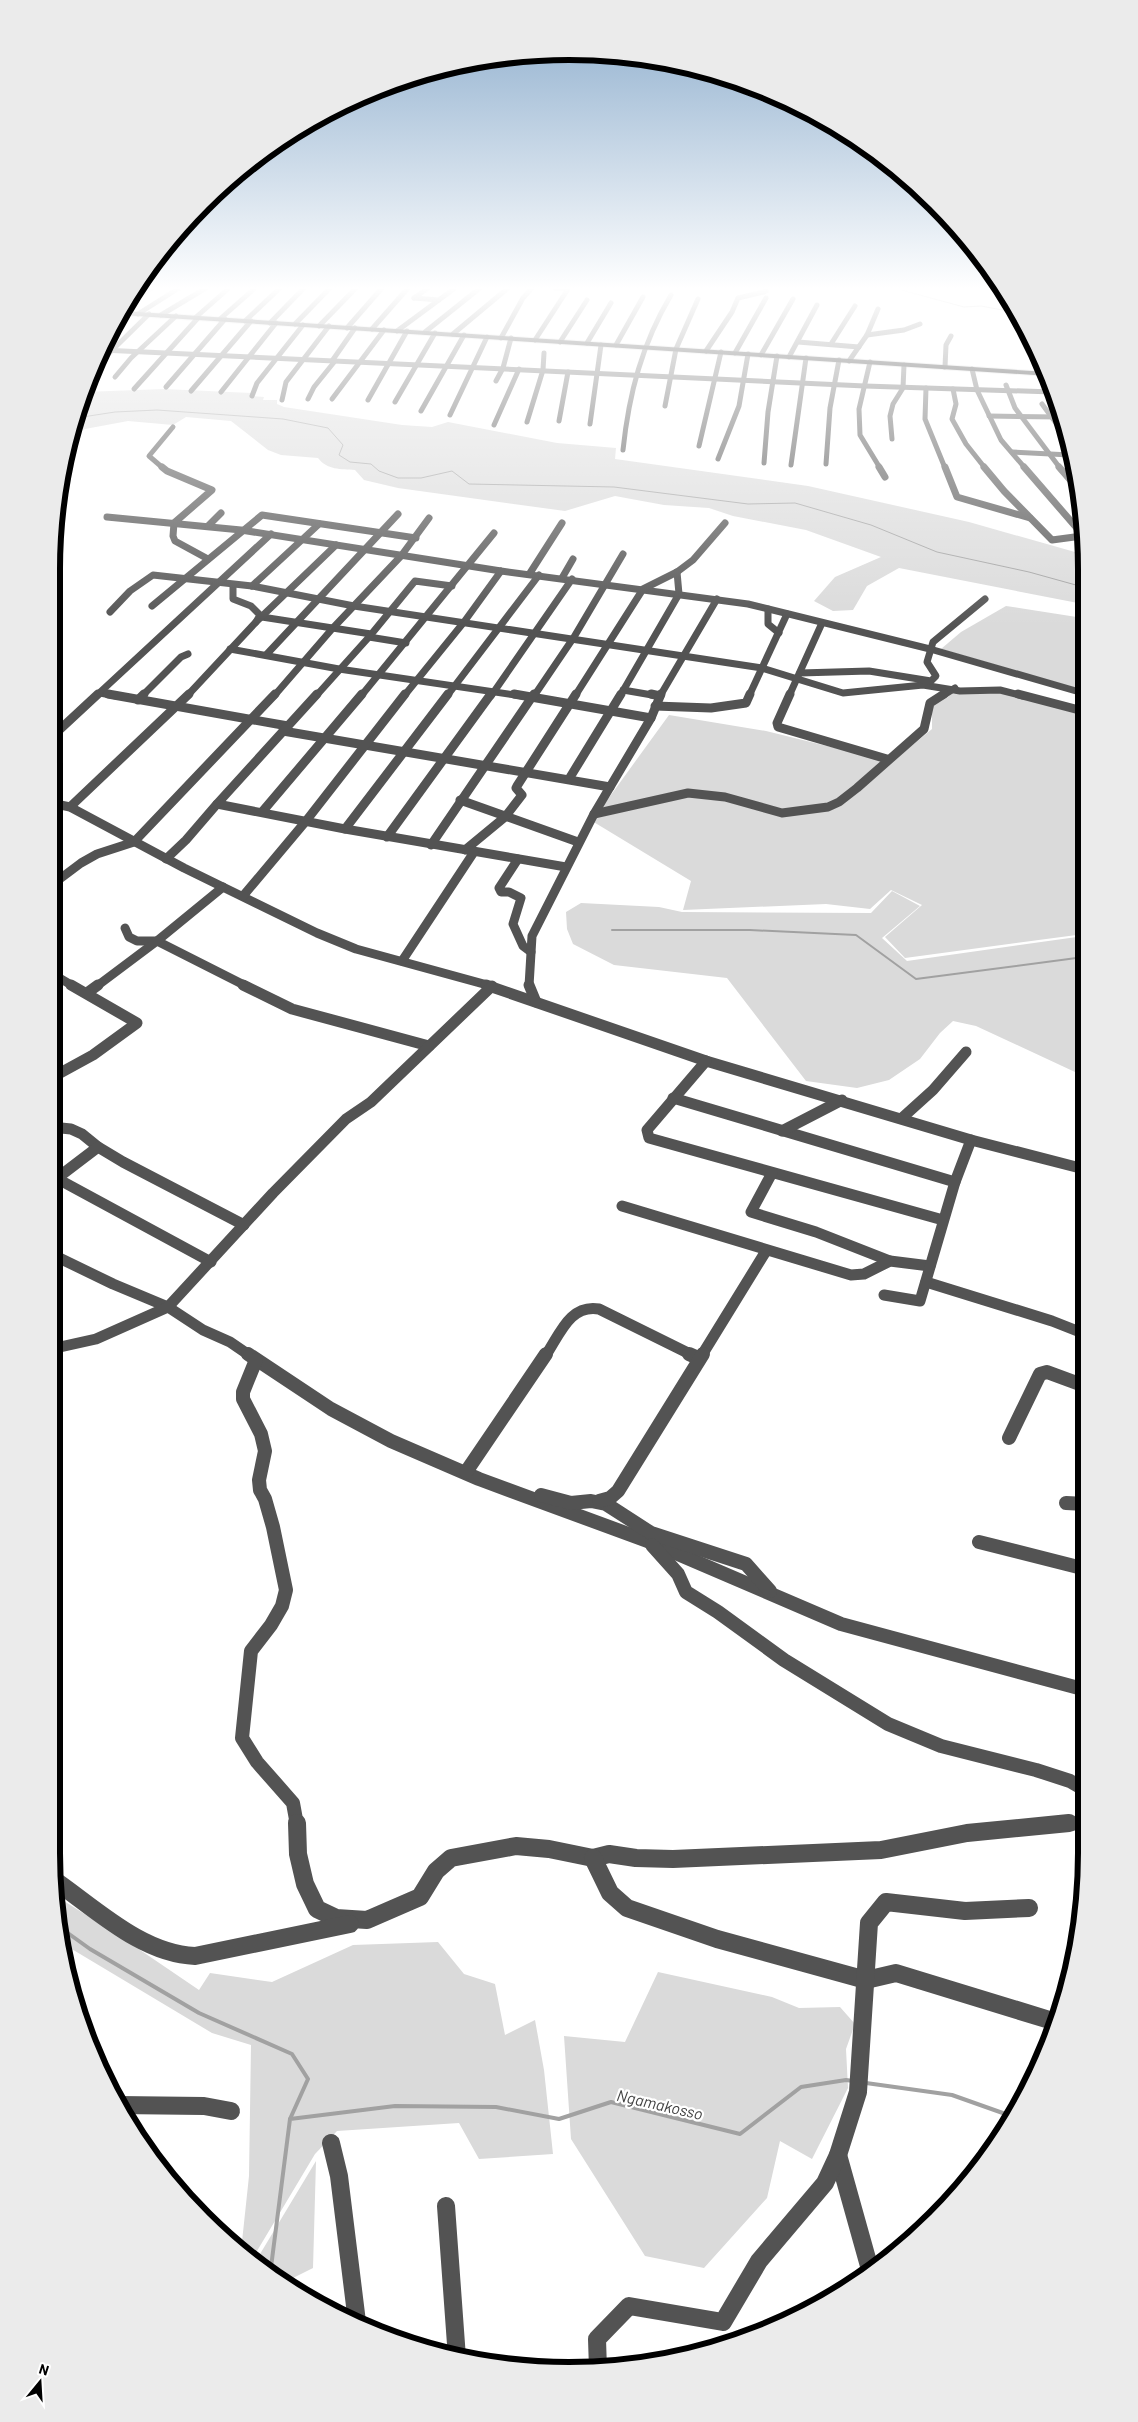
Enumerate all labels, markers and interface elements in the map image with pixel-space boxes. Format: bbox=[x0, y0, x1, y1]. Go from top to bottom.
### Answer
water label: Ngamakosso bbox=[615, 2085, 705, 2123]
north arrow bbox=[15, 2357, 65, 2407]
text: N bbox=[37, 2360, 51, 2379]

